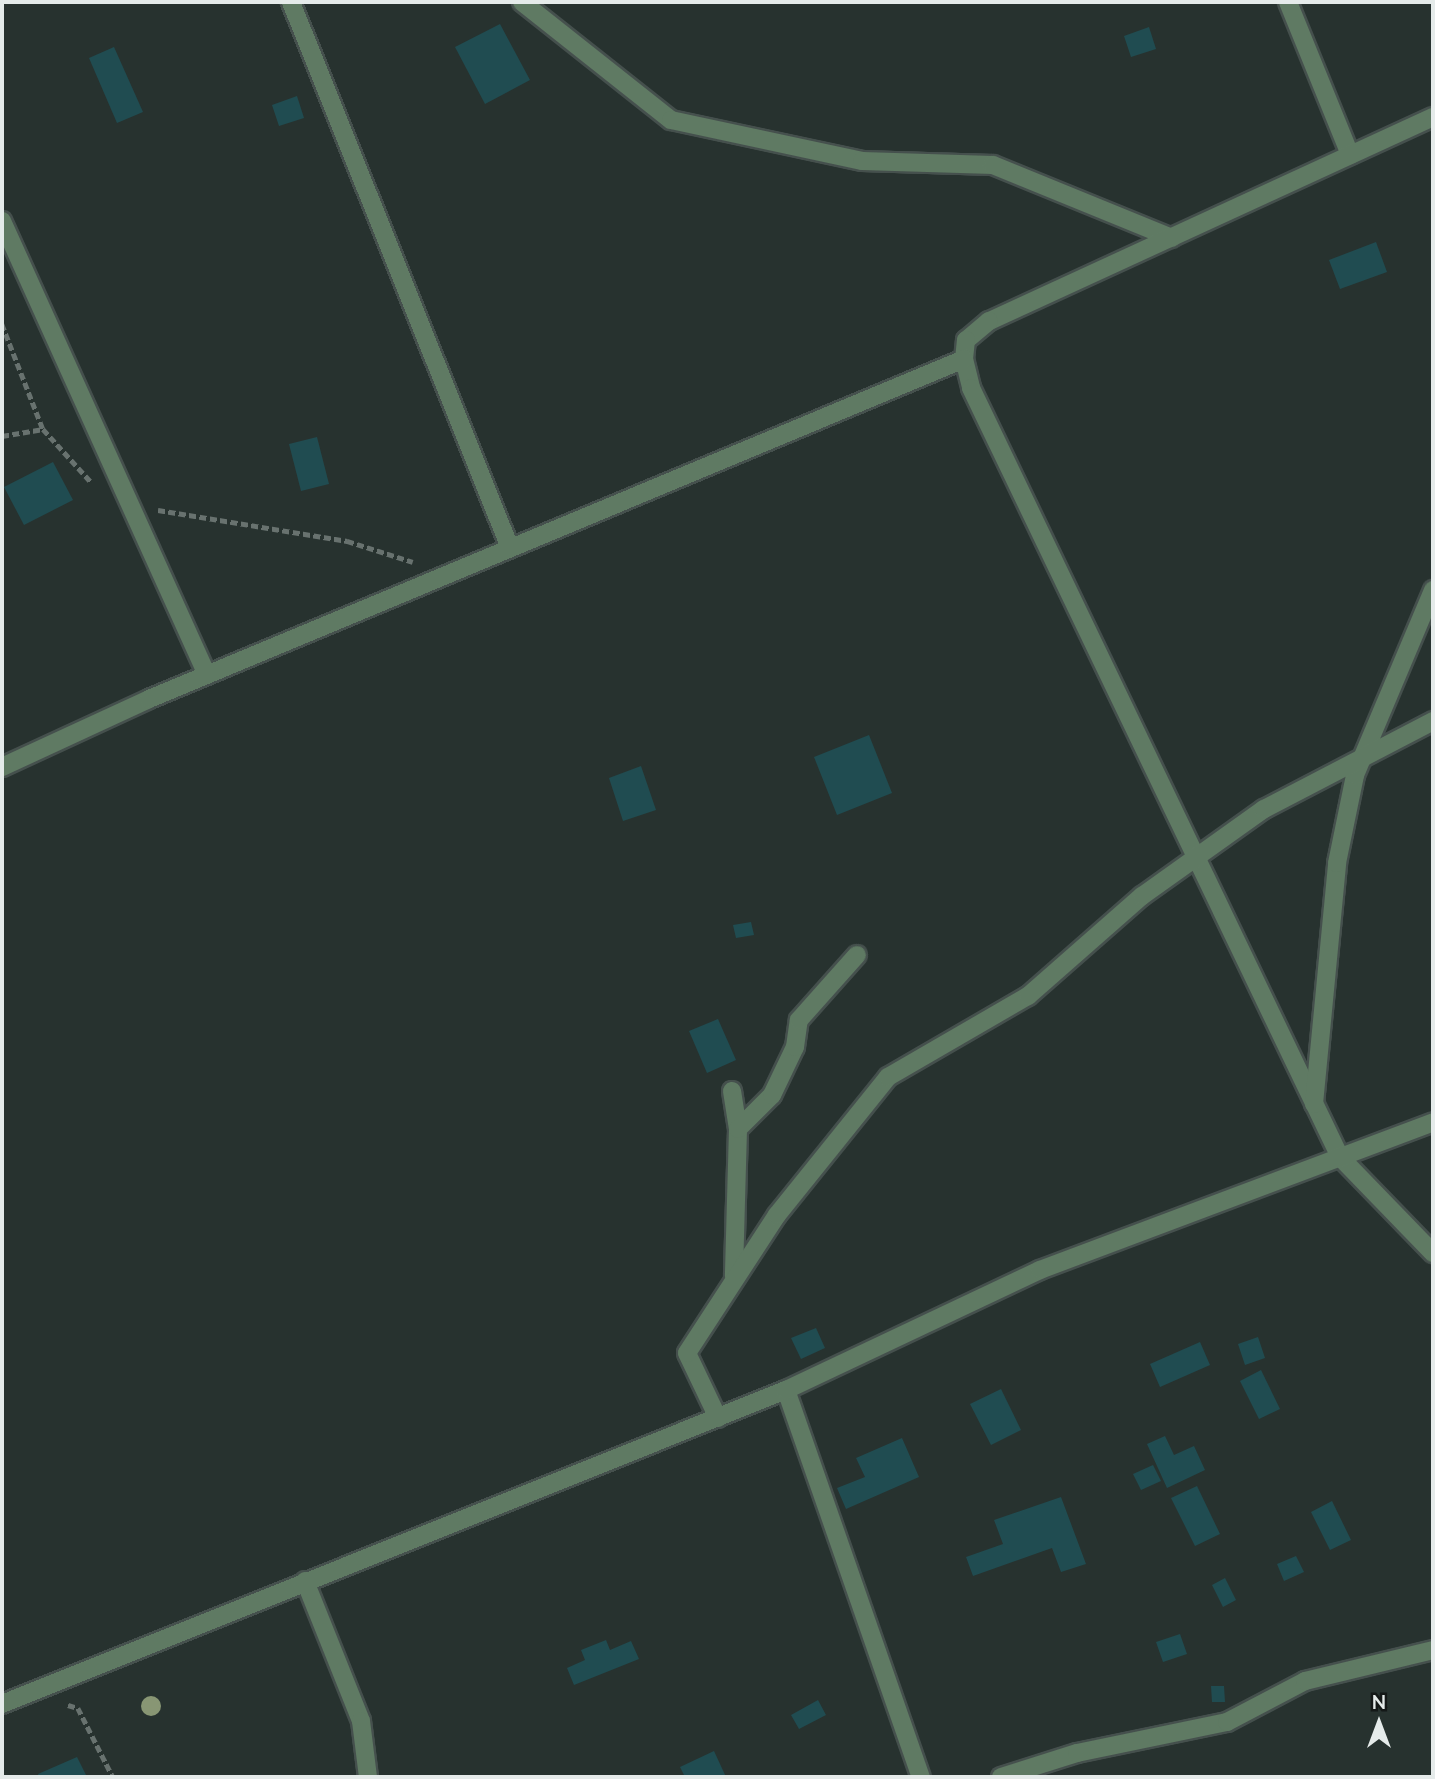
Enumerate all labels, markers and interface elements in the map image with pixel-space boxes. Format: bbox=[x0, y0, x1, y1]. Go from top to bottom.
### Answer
north arrow bbox=[1344, 1688, 1414, 1758]
text: N bbox=[1372, 1690, 1386, 1714]

